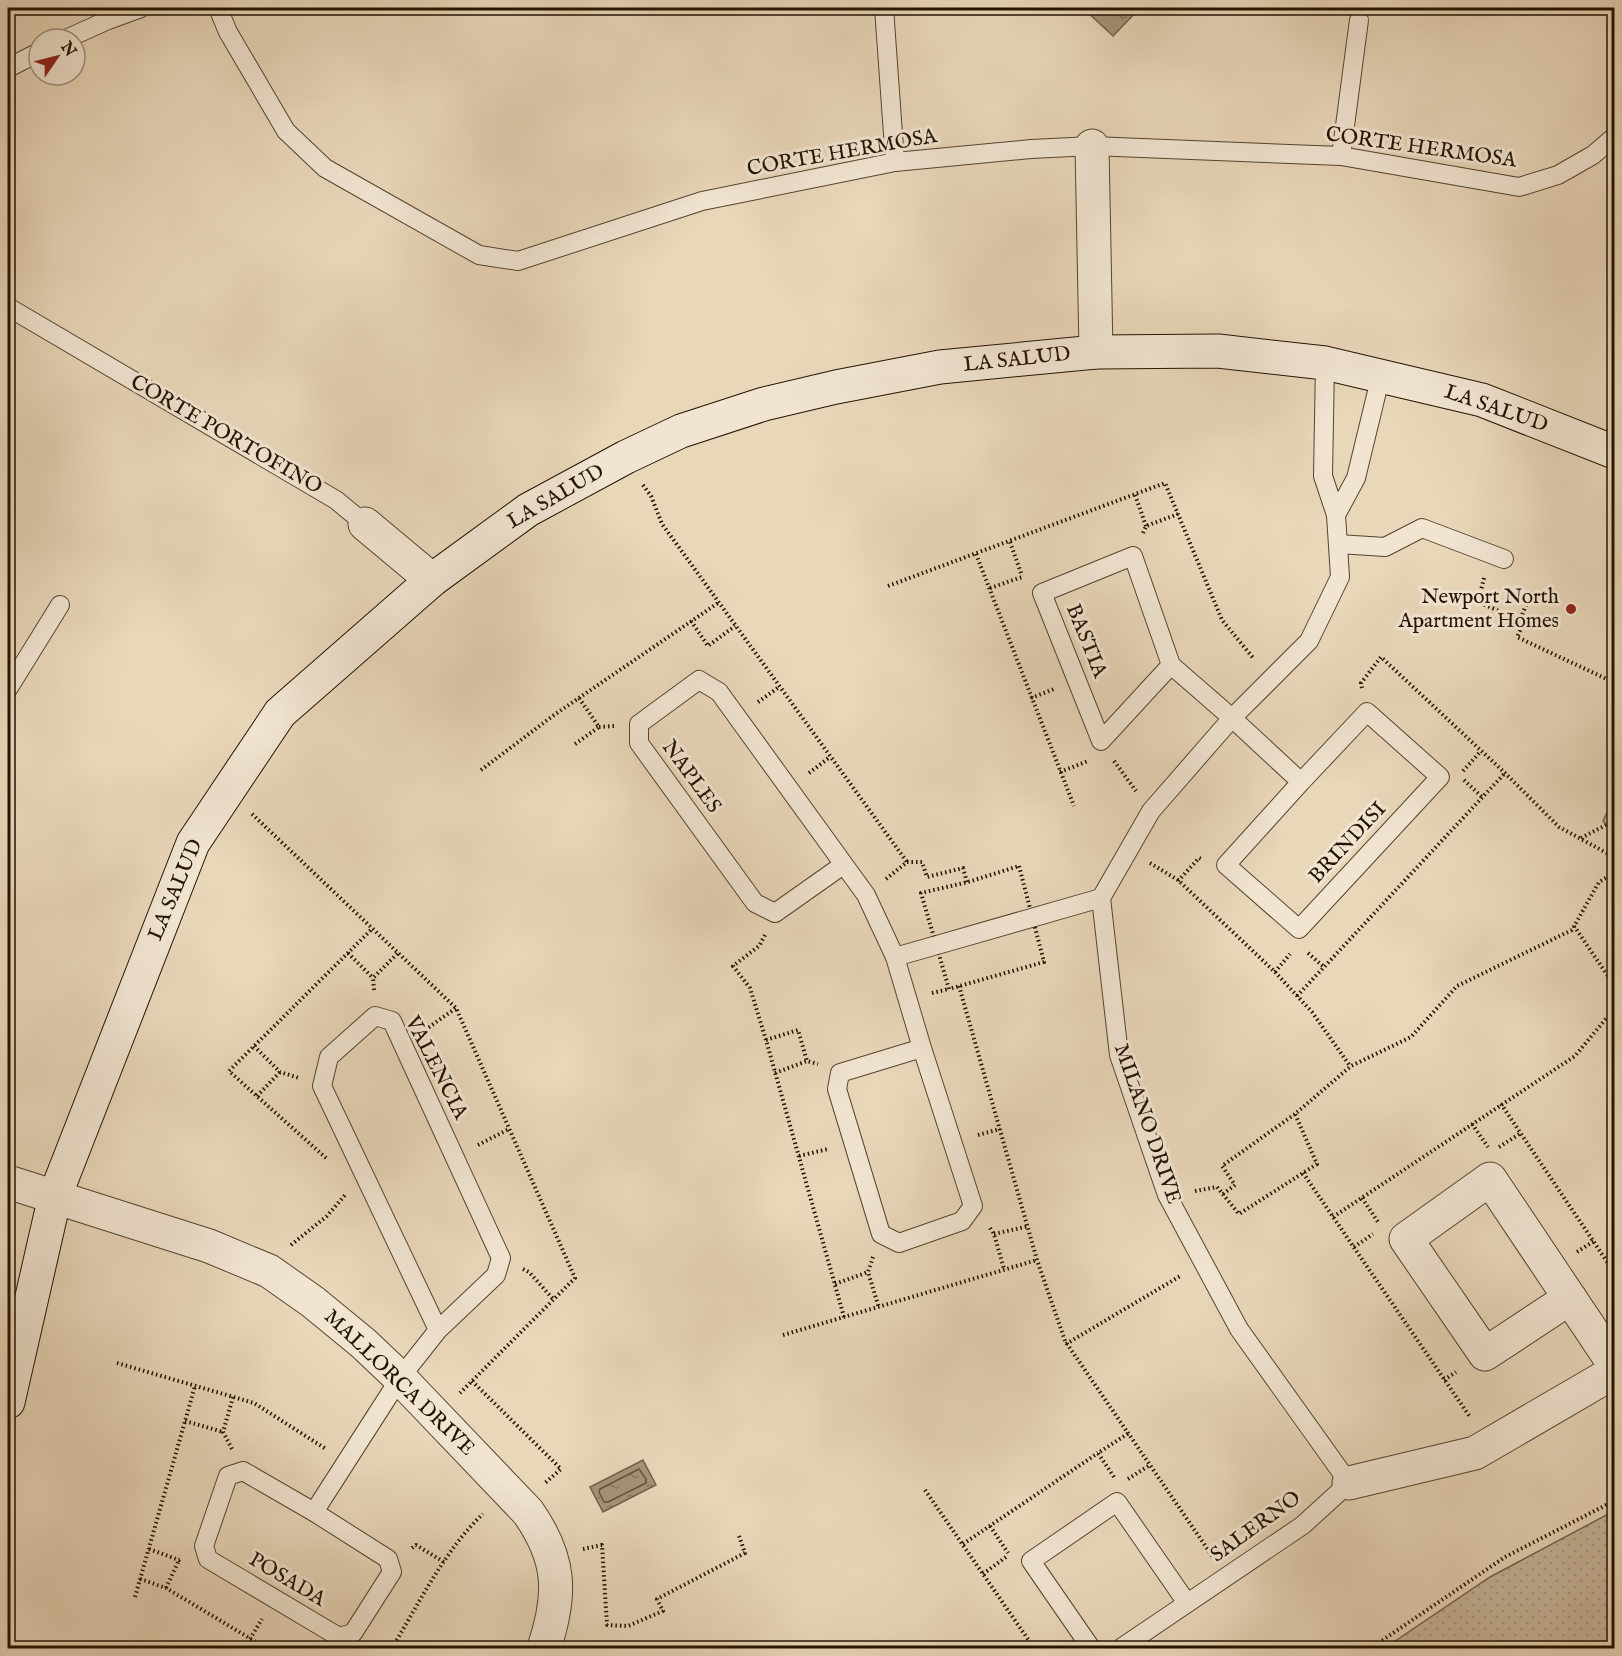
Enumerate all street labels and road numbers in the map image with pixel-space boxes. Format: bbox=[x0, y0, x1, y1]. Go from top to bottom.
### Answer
street label: CORTE HERMOSA bbox=[1324, 121, 1519, 175]
street label: CORTE HERMOSA bbox=[745, 123, 940, 183]
street label: LA SALUD bbox=[962, 341, 1072, 379]
street label: CORTE PORTOFINO bbox=[125, 369, 327, 501]
street label: LA SALUD bbox=[1441, 379, 1551, 439]
street label: LA SALUD bbox=[503, 458, 609, 536]
street label: BASTIA bbox=[1059, 600, 1113, 683]
street label: NAPLES bbox=[655, 735, 727, 819]
street label: BRINDISI bbox=[1303, 796, 1393, 890]
street label: LA SALUD bbox=[143, 835, 209, 945]
street label: VALENCIA bbox=[398, 1011, 474, 1125]
street label: MILANO DRIVE bbox=[1107, 1040, 1187, 1208]
street label: MALLORCA DRIVE bbox=[318, 1304, 480, 1462]
street label: SALERNO bbox=[1205, 1485, 1307, 1569]
street label: POSADA bbox=[244, 1547, 331, 1614]

